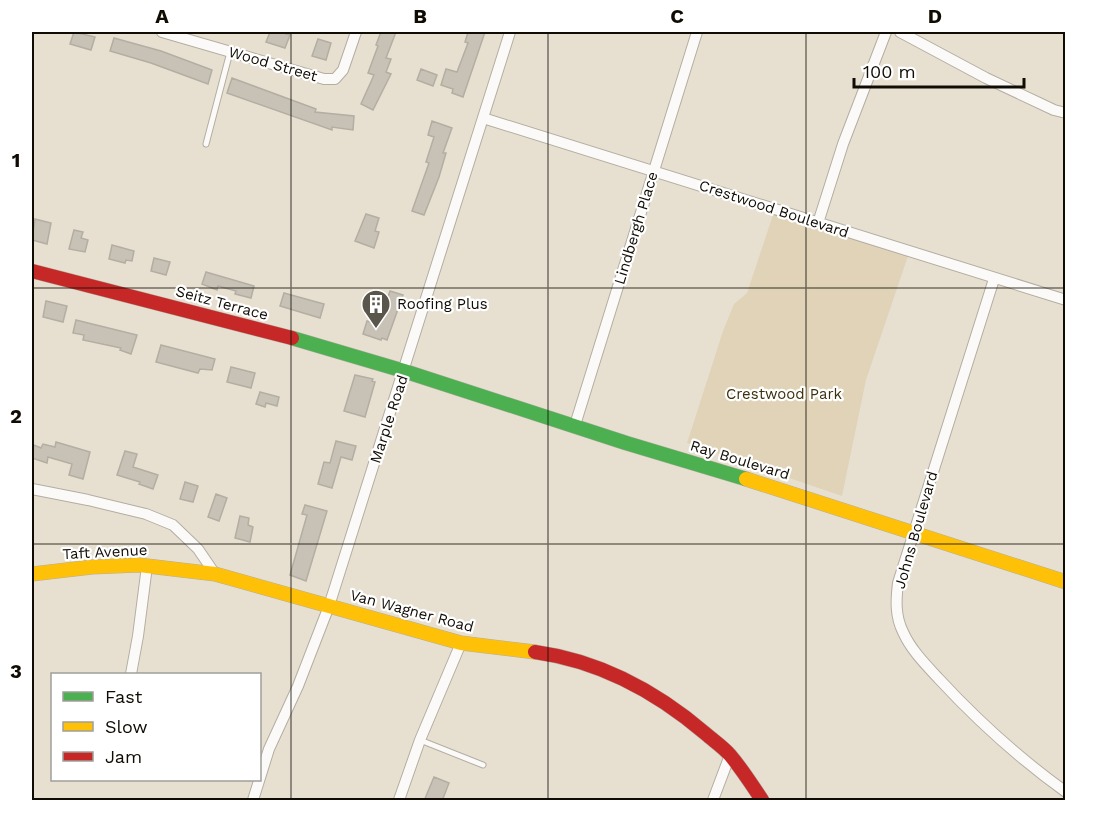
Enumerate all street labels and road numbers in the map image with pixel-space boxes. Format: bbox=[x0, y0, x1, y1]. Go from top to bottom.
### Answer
street label: Wood Street bbox=[227, 43, 320, 85]
street label: Lindbergh Place bbox=[610, 169, 662, 287]
street label: Crestwood Boulevard bbox=[697, 176, 851, 242]
street label: Seitz Terrace bbox=[174, 282, 270, 324]
street label: Marple Road bbox=[366, 373, 412, 465]
street label: Ray Boulevard bbox=[688, 436, 792, 484]
street label: Johns Boulevard bbox=[891, 469, 941, 591]
street label: Taft Avenue bbox=[62, 541, 148, 563]
street label: Van Wagner Road bbox=[348, 586, 476, 636]

